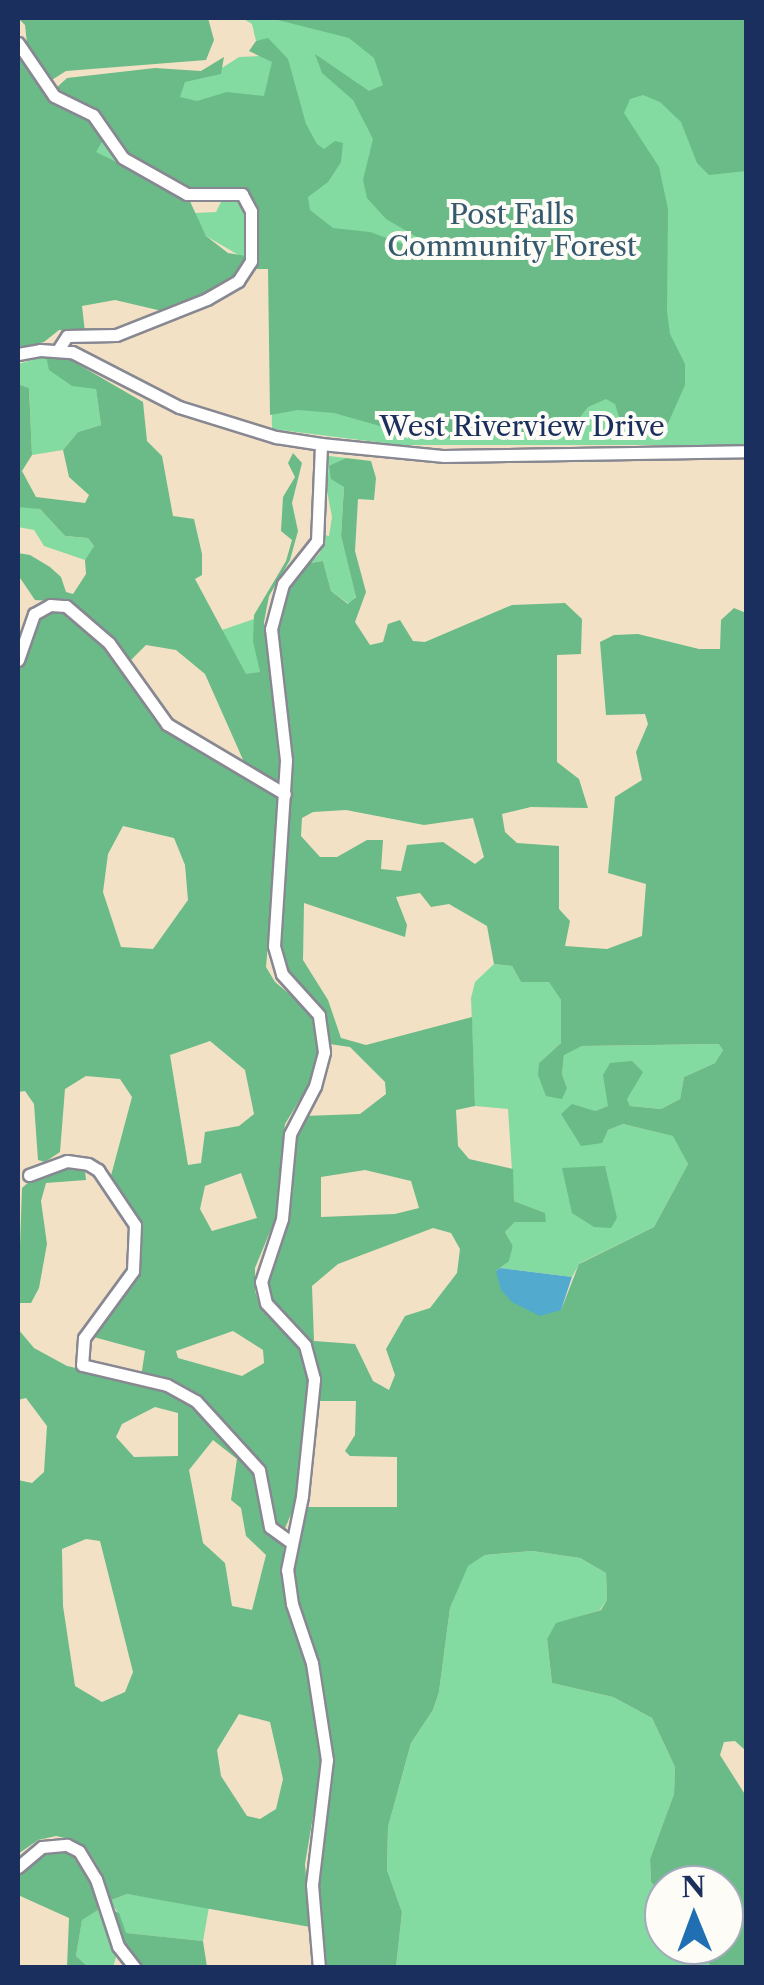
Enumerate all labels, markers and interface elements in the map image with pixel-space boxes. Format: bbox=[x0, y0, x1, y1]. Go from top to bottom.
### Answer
park label: Post Falls Community Forest bbox=[387, 197, 637, 263]
street label: West Riverview Drive bbox=[379, 409, 665, 443]
north arrow bbox=[644, 1865, 744, 1965]
text: N bbox=[681, 1870, 706, 1904]

